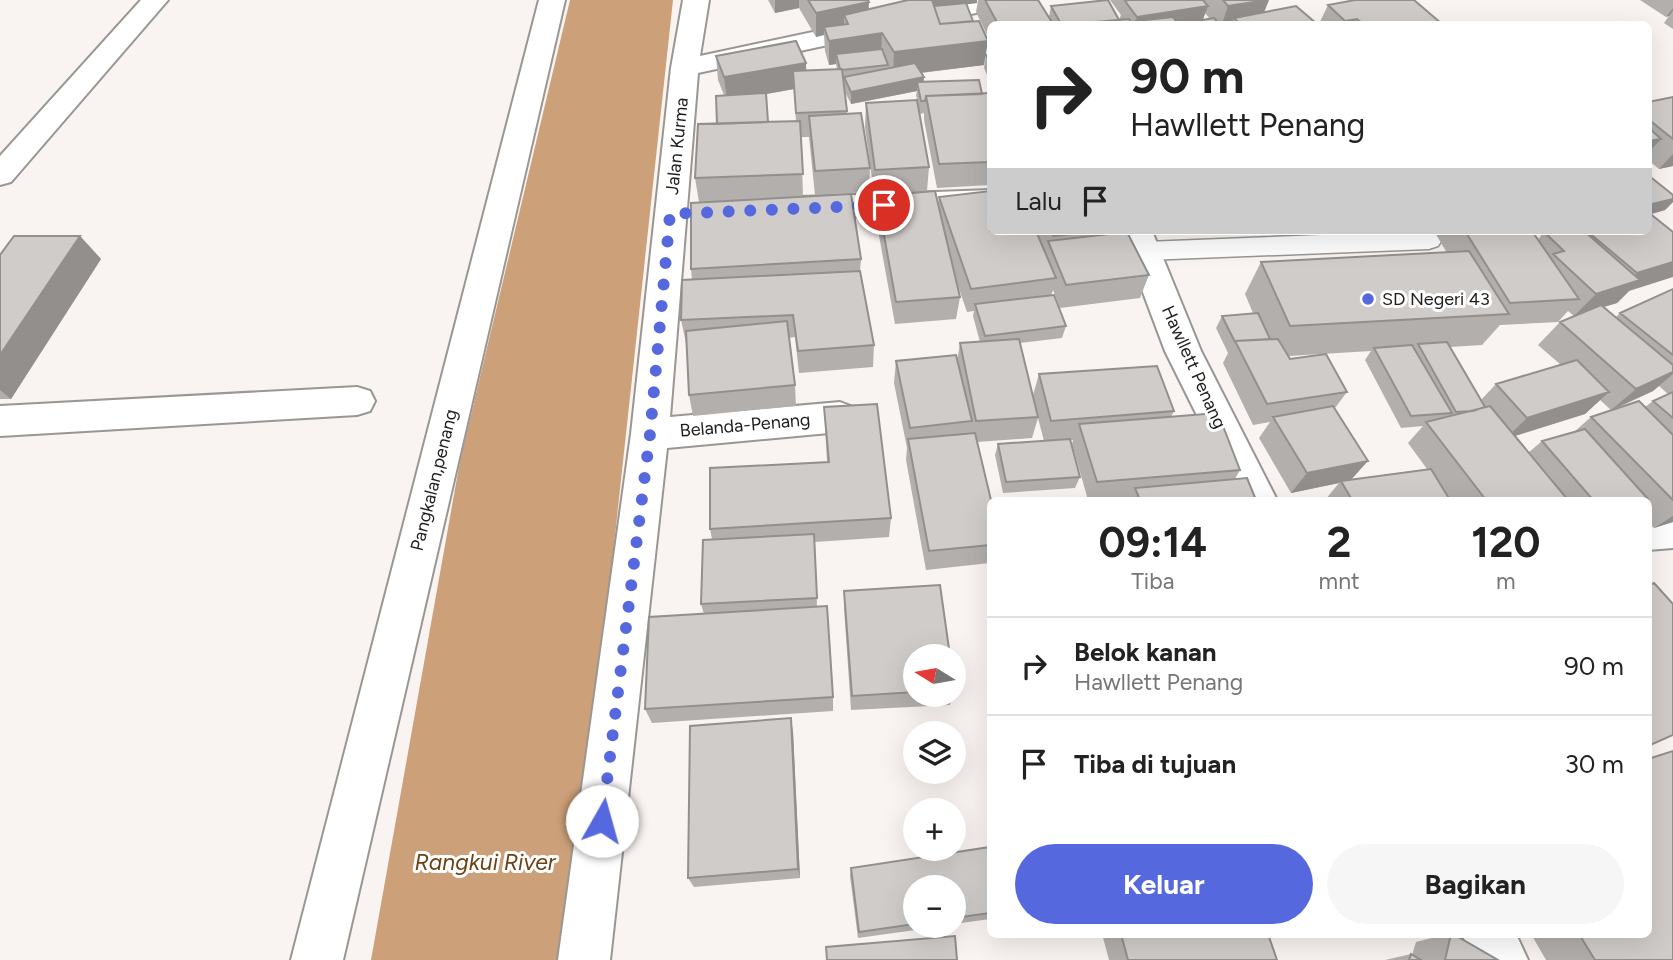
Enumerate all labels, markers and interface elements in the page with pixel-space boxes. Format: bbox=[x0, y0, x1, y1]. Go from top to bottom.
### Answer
text: 90 m bbox=[1130, 46, 1245, 105]
icon: right bbox=[1015, 49, 1106, 140]
street label: Jalan Kurma bbox=[661, 96, 693, 196]
text: Hawllett Penang bbox=[1130, 106, 1365, 144]
pin bbox=[854, 175, 914, 235]
icon: arrive bbox=[1076, 182, 1114, 220]
text: Lalu bbox=[1015, 185, 1062, 217]
icon: arrive bbox=[865, 186, 903, 224]
place label: SD Negeri 43 bbox=[1382, 288, 1490, 310]
marker: SD Negeri 43 bbox=[1360, 291, 1376, 307]
street label: Hawllett Penang bbox=[1157, 302, 1231, 432]
street label: Pangkalan,penang bbox=[406, 407, 462, 553]
street label: Belanda-Penang bbox=[679, 408, 811, 442]
text: 09:14 bbox=[1099, 517, 1207, 568]
text: 2 bbox=[1327, 517, 1351, 568]
text: 120 bbox=[1471, 517, 1540, 568]
text: Tiba bbox=[1131, 567, 1174, 595]
text: mnt bbox=[1319, 567, 1360, 595]
text: m bbox=[1496, 567, 1516, 595]
text: Belok kanan bbox=[1074, 636, 1217, 668]
north arrow bbox=[903, 644, 966, 707]
map controls bbox=[903, 644, 966, 938]
icon: right bbox=[1015, 647, 1053, 685]
text: 90 m bbox=[1564, 650, 1624, 682]
text: Hawllett Penang bbox=[1074, 668, 1243, 696]
button: layers bbox=[903, 721, 966, 784]
icon: arrive bbox=[1015, 745, 1053, 783]
text: Tiba di tujuan bbox=[1074, 748, 1236, 780]
text: 30 m bbox=[1565, 748, 1624, 780]
position arrow bbox=[565, 784, 639, 858]
button: + bbox=[903, 798, 966, 861]
button: Keluar bbox=[1015, 844, 1313, 924]
button: Bagikan bbox=[1327, 844, 1624, 924]
water label: Rangkui River bbox=[414, 848, 557, 876]
button: − bbox=[903, 875, 966, 938]

